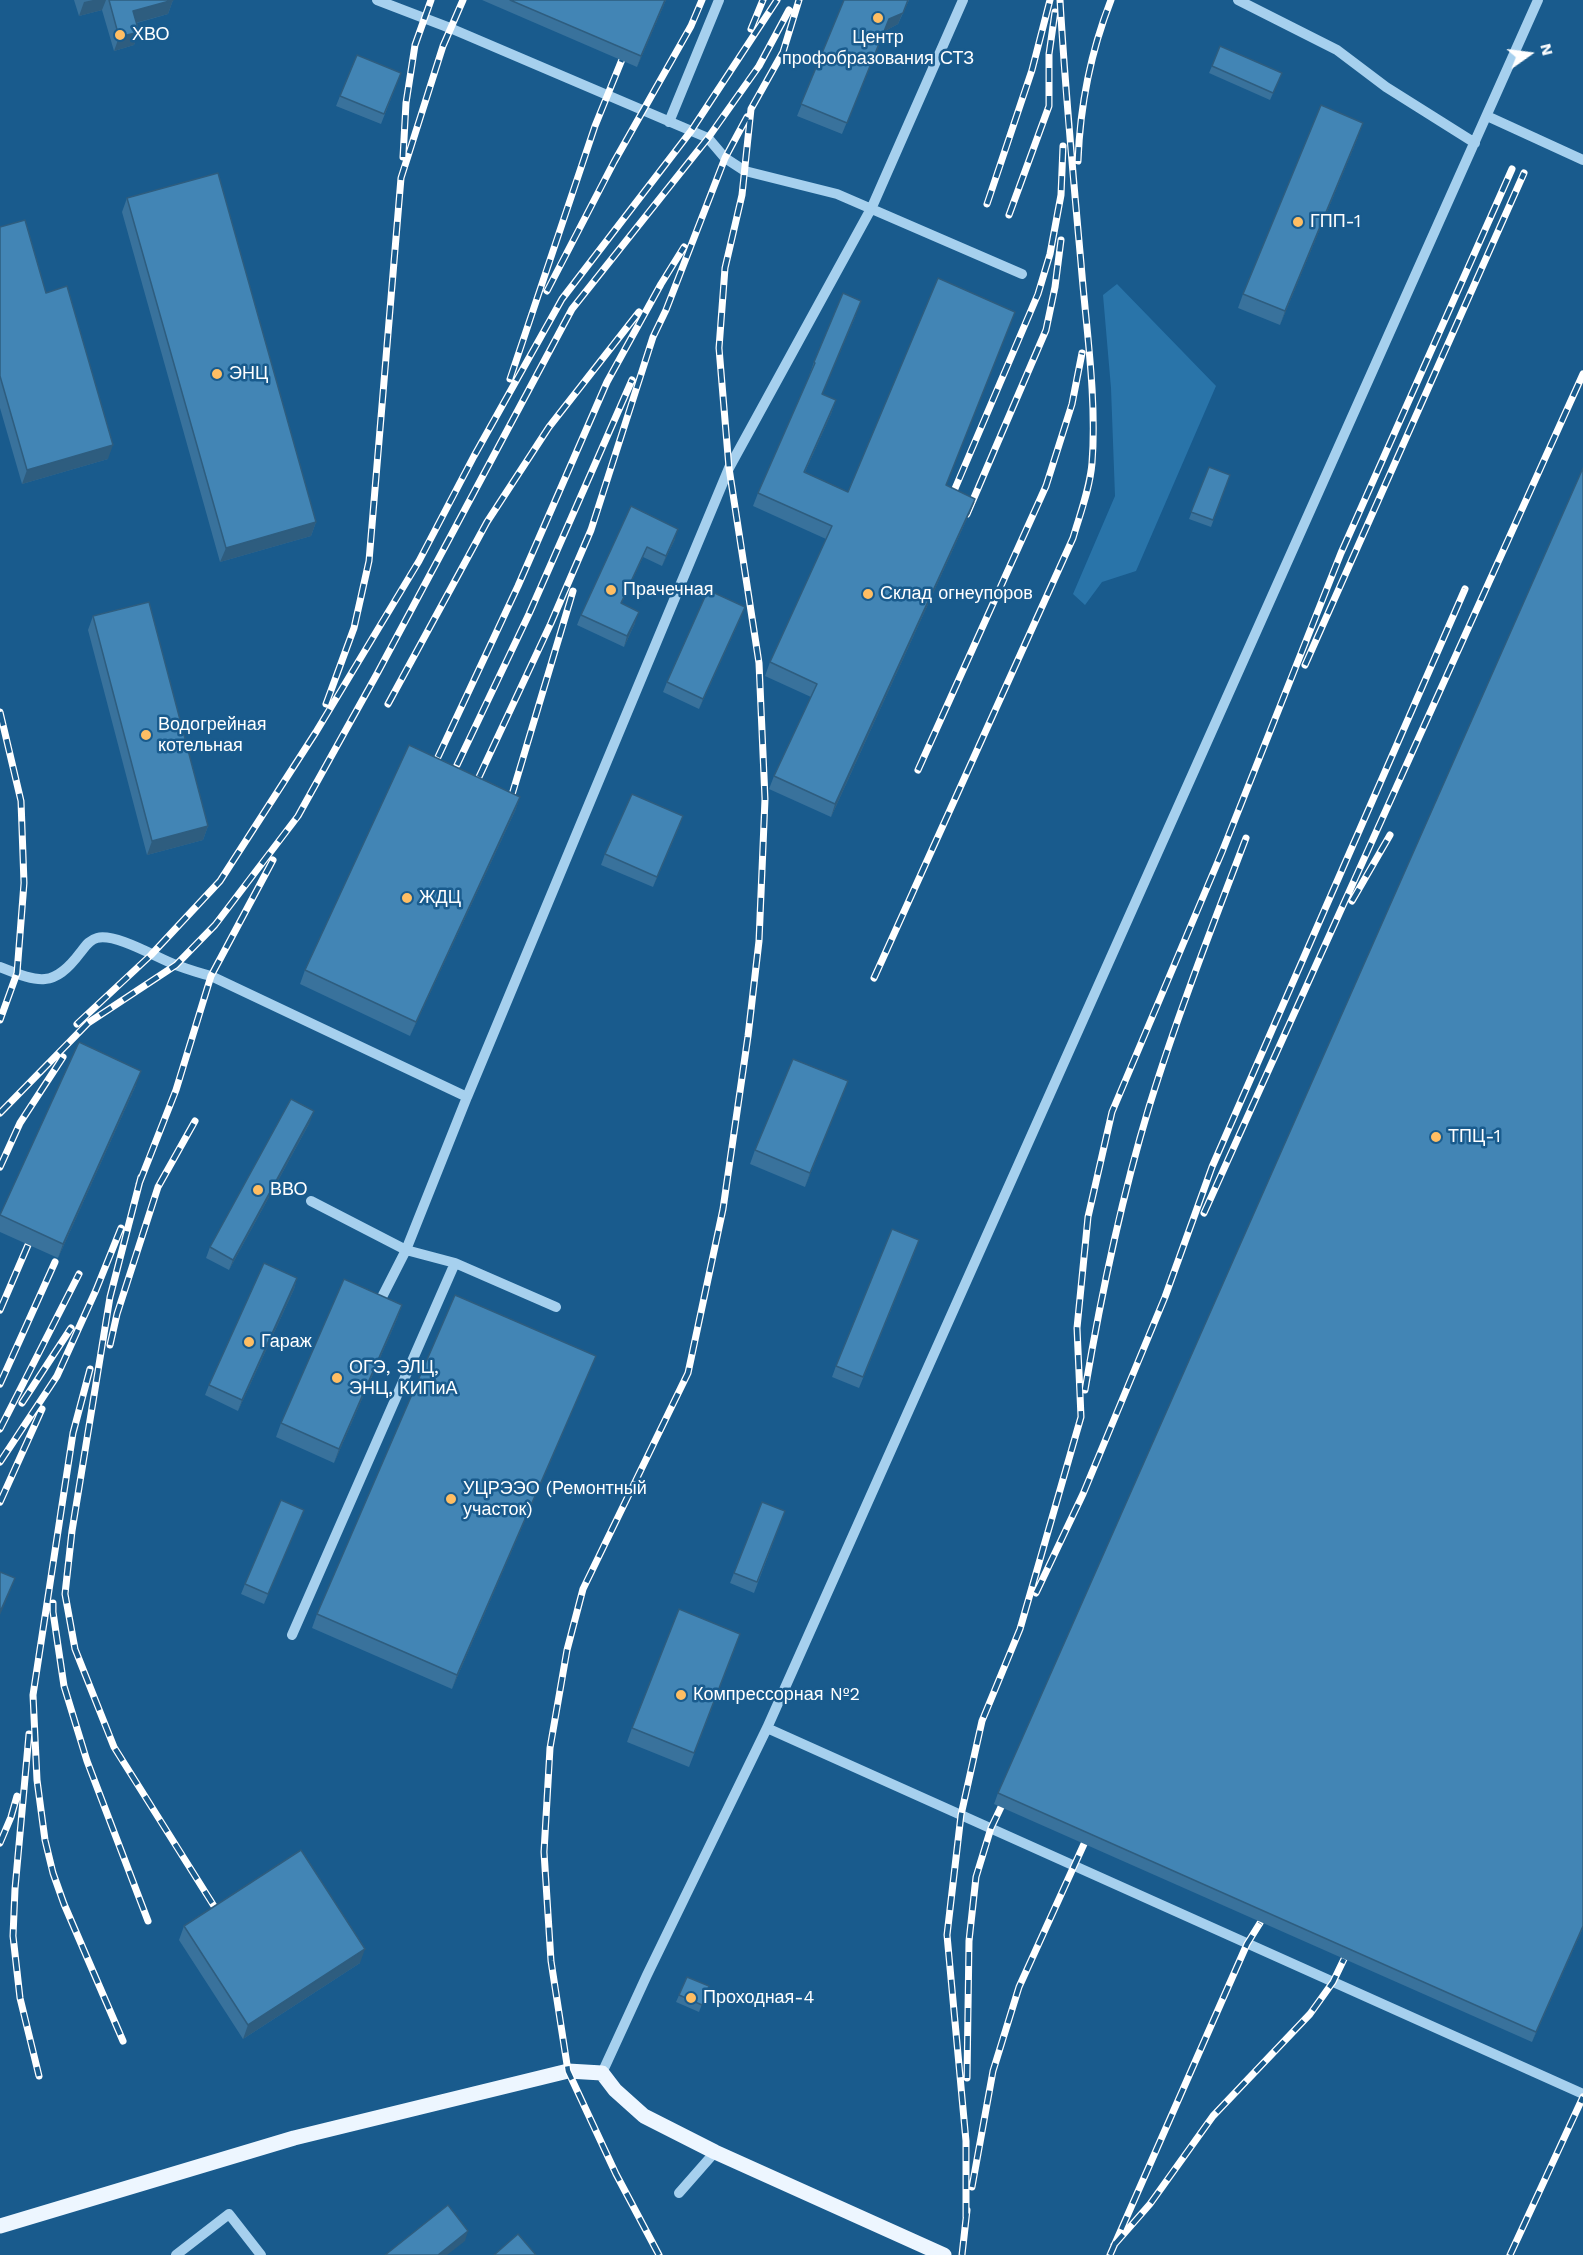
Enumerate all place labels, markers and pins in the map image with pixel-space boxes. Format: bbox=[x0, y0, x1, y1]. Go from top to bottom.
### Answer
marker: Центр профобразования СТЗ bbox=[871, 11, 885, 25]
place label: ХВО bbox=[132, 24, 169, 46]
place label: Центр профобразования СТЗ bbox=[782, 27, 974, 70]
marker: ХВО bbox=[113, 28, 127, 42]
place label: ГПП-1 bbox=[1310, 211, 1361, 233]
marker: ГПП-1 bbox=[1291, 215, 1305, 229]
place label: ЭНЦ bbox=[229, 363, 268, 385]
marker: ЭНЦ bbox=[210, 367, 224, 381]
place label: Прачечная bbox=[623, 579, 713, 601]
marker: Прачечная bbox=[604, 583, 618, 597]
place label: Склад огнеупоров bbox=[880, 583, 1033, 605]
marker: Склад огнеупоров bbox=[861, 587, 875, 601]
place label: Водогрейная котельная bbox=[158, 714, 266, 756]
marker: Водогрейная котельная bbox=[139, 728, 153, 742]
place label: ЖДЦ bbox=[419, 887, 461, 909]
marker: ЖДЦ bbox=[400, 891, 414, 905]
place label: ТПЦ-1 bbox=[1448, 1126, 1501, 1148]
marker: ТПЦ-1 bbox=[1429, 1130, 1443, 1144]
place label: ВВО bbox=[270, 1179, 307, 1201]
marker: ВВО bbox=[251, 1183, 265, 1197]
place label: Гараж bbox=[261, 1331, 312, 1353]
marker: Гараж bbox=[242, 1335, 256, 1349]
place label: ОГЭ, ЭЛЦ, ЭНЦ, КИПиА bbox=[349, 1357, 458, 1400]
marker: ОГЭ, ЭЛЦ, ЭНЦ, КИПиА bbox=[330, 1371, 344, 1385]
place label: УЦРЭЭО (Ремонтный участок) bbox=[463, 1478, 647, 1520]
marker: УЦРЭЭО (Ремонтный участок) bbox=[444, 1492, 458, 1506]
place label: Компрессорная №2 bbox=[693, 1684, 860, 1706]
marker: Компрессорная №2 bbox=[674, 1688, 688, 1702]
place label: Проходная-4 bbox=[703, 1987, 815, 2009]
marker: Проходная-4 bbox=[684, 1991, 698, 2005]

